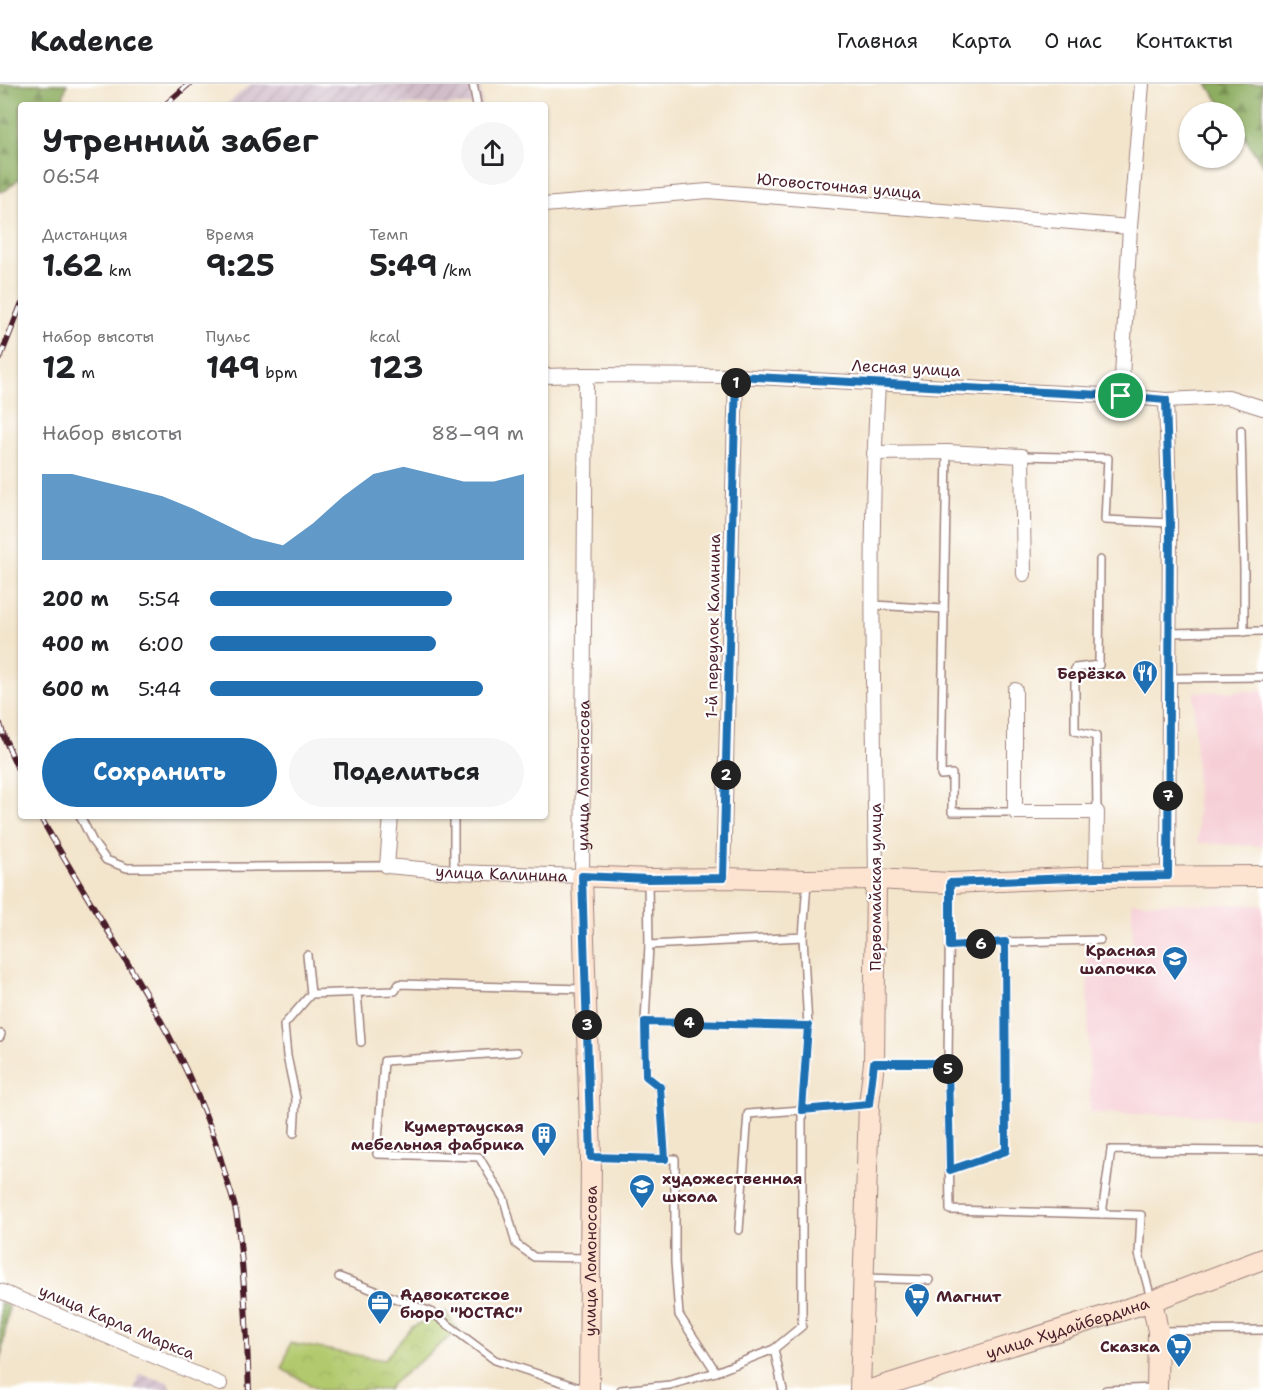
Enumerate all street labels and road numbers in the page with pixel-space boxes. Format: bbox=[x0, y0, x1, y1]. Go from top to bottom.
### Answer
street label: Юговосточная улица bbox=[756, 168, 922, 204]
street label: Лесная улица bbox=[851, 355, 961, 381]
street label: 1-й переулок Калинина bbox=[701, 533, 725, 718]
street label: улица Ломоносова bbox=[572, 700, 594, 851]
street label: Первомайская улица bbox=[865, 803, 886, 971]
street label: улица Калинина bbox=[435, 860, 568, 886]
street label: улица Ломоносова bbox=[579, 1185, 601, 1337]
street label: улица Карла Маркса bbox=[36, 1280, 198, 1364]
street label: улица Худайбердина bbox=[983, 1292, 1152, 1363]

